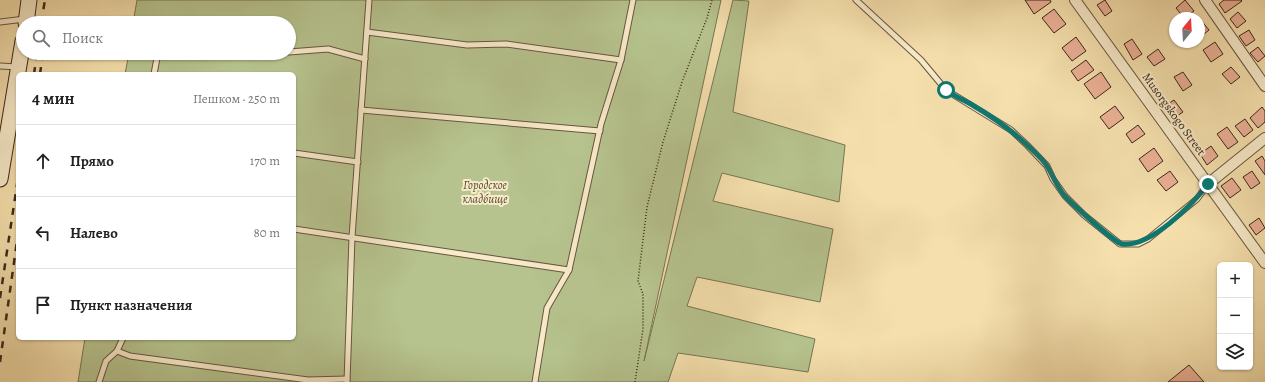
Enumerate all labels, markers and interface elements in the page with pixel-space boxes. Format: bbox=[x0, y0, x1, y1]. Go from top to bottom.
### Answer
north arrow bbox=[1169, 12, 1205, 48]
search box bbox=[16, 16, 296, 60]
icon: search bbox=[30, 27, 52, 49]
text: Поиск bbox=[62, 28, 103, 48]
street label: Musorgskogo Street bbox=[1139, 70, 1209, 158]
route start bbox=[937, 81, 955, 99]
text: 4 мин bbox=[32, 87, 75, 110]
text: Пешком · 250 m bbox=[193, 90, 280, 107]
icon: ahead bbox=[32, 150, 54, 172]
text: Прямо bbox=[70, 151, 114, 171]
text: 170 m bbox=[250, 152, 280, 169]
route end bbox=[1199, 175, 1217, 193]
park label: Городское кладбище bbox=[462, 177, 508, 207]
icon: left bbox=[32, 222, 54, 244]
text: Налево bbox=[70, 223, 118, 243]
text: 80 m bbox=[253, 224, 280, 241]
map controls bbox=[1217, 262, 1253, 370]
button: + bbox=[1217, 262, 1253, 298]
icon: arrive bbox=[32, 294, 54, 316]
text: Пункт назначения bbox=[70, 295, 192, 315]
button: − bbox=[1217, 298, 1253, 334]
button: layers bbox=[1217, 334, 1253, 370]

